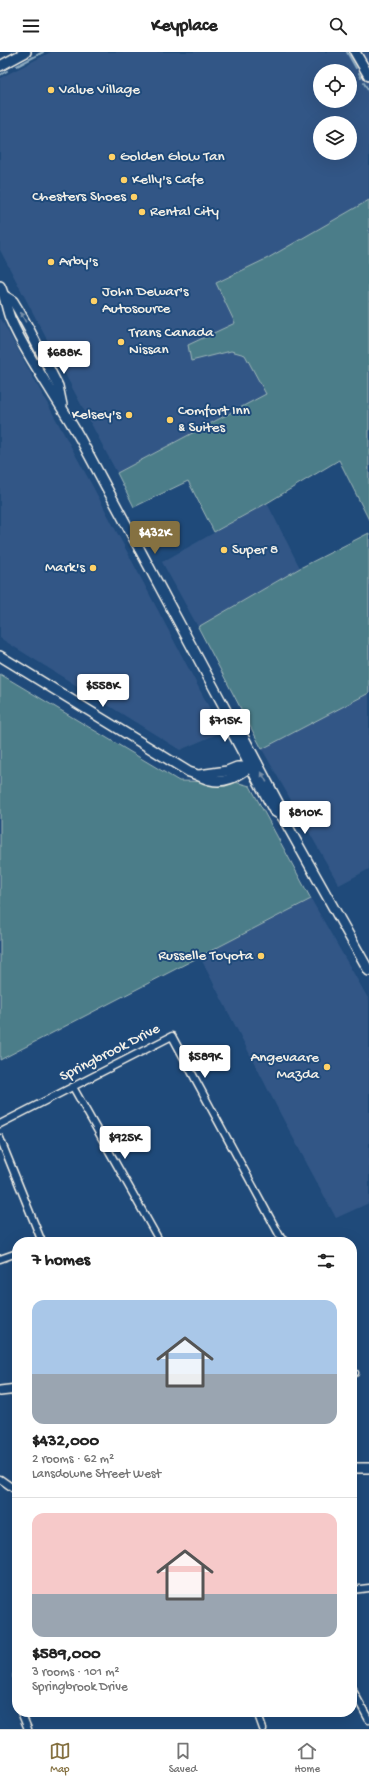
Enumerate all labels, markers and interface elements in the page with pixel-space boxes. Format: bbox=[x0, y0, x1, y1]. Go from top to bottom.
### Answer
icon: menu bbox=[20, 15, 42, 37]
icon: search bbox=[327, 15, 349, 37]
text: Keyplace bbox=[151, 16, 218, 37]
map controls bbox=[313, 64, 357, 160]
button: locate bbox=[313, 64, 357, 108]
place label: Value Village bbox=[58, 81, 140, 99]
marker: Value Village bbox=[46, 85, 56, 95]
button: layers bbox=[313, 116, 357, 160]
place label: Golden Glow Tan bbox=[120, 148, 225, 166]
marker: Golden Glow Tan bbox=[107, 152, 117, 162]
place label: Kelly's Cafe bbox=[132, 171, 204, 189]
marker: Kelly's Cafe bbox=[119, 175, 129, 185]
place label: Chesters Shoes bbox=[32, 188, 126, 206]
marker: Chesters Shoes bbox=[129, 192, 139, 202]
place label: Rental City bbox=[150, 203, 220, 221]
marker: Rental City bbox=[137, 207, 147, 217]
place label: Arby's bbox=[59, 253, 98, 271]
marker: Arby's bbox=[46, 257, 56, 267]
place label: John Dewar's Autosource bbox=[102, 283, 189, 318]
marker: John Dewar's Autosource bbox=[89, 296, 99, 306]
one-way arrow bbox=[20, 312, 26, 323]
place label: Trans Canada Nissan bbox=[128, 324, 214, 359]
marker: Trans Canada Nissan bbox=[116, 337, 126, 347]
pin: $688K bbox=[36, 341, 92, 375]
text: $688K bbox=[47, 346, 81, 361]
place label: Comfort Inn & Suites bbox=[178, 402, 250, 437]
place label: Kelsey's bbox=[72, 406, 121, 424]
marker: Kelsey's bbox=[124, 410, 134, 420]
marker: Comfort Inn & Suites bbox=[165, 415, 175, 425]
pin: $432K bbox=[127, 521, 183, 555]
text: $432K bbox=[139, 526, 171, 541]
place label: Super 8 bbox=[232, 541, 278, 559]
marker: Super 8 bbox=[219, 545, 229, 555]
place label: Mark's bbox=[45, 559, 85, 577]
marker: Mark's bbox=[88, 563, 98, 573]
pin: $558K bbox=[75, 674, 131, 708]
text: $558K bbox=[86, 679, 120, 694]
pin: $715K bbox=[197, 709, 253, 743]
text: $715K bbox=[209, 714, 241, 729]
one-way arrow bbox=[261, 771, 268, 783]
pin: $810K bbox=[277, 801, 333, 835]
text: $810K bbox=[289, 806, 321, 821]
place label: Russelle Toyota bbox=[158, 947, 254, 965]
marker: Russelle Toyota bbox=[256, 951, 266, 961]
street label: Springbrook Drive bbox=[57, 1020, 163, 1086]
pin: $589K bbox=[177, 1045, 233, 1079]
place label: Angevaare Mazda bbox=[250, 1049, 320, 1084]
text: $589K bbox=[188, 1050, 222, 1065]
marker: Angevaare Mazda bbox=[322, 1062, 332, 1072]
pin: $925K bbox=[97, 1126, 153, 1160]
text: $925K bbox=[109, 1131, 141, 1146]
icon: filters bbox=[315, 1250, 337, 1272]
text: 7 homes bbox=[32, 1251, 90, 1271]
icon: home bbox=[149, 1326, 221, 1398]
text: $432,000 bbox=[32, 1432, 99, 1452]
text: 2 rooms · 62 m² bbox=[32, 1452, 114, 1467]
text: Lansdowne Street West bbox=[32, 1467, 161, 1482]
icon: home bbox=[149, 1539, 221, 1611]
text: $589,000 bbox=[32, 1645, 101, 1665]
text: 3 rooms · 101 m² bbox=[32, 1665, 120, 1680]
text: Springbrook Drive bbox=[32, 1680, 128, 1695]
tab: Map bbox=[49, 1740, 71, 1776]
tab: Saved bbox=[169, 1740, 197, 1776]
tab: Home bbox=[295, 1740, 320, 1776]

